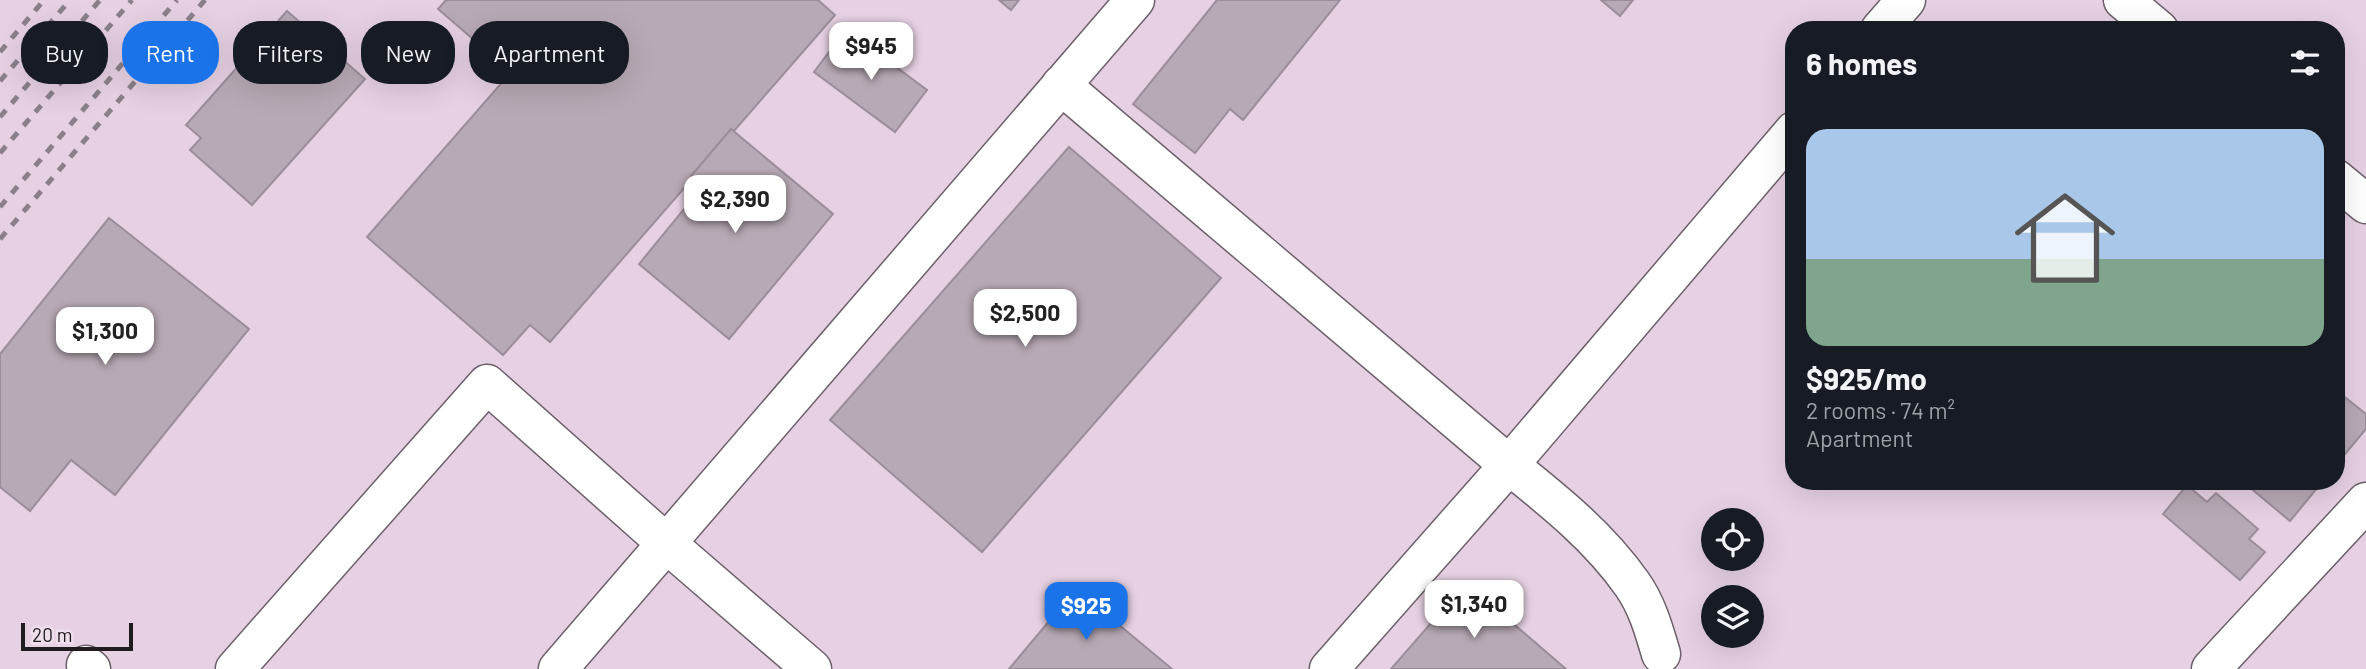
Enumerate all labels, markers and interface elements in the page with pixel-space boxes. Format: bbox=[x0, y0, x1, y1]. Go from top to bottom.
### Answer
chip: Buy bbox=[21, 21, 108, 84]
chip: Rent bbox=[122, 21, 219, 84]
chip: Filters bbox=[233, 21, 347, 84]
chip: New bbox=[361, 21, 455, 84]
chip: Apartment bbox=[469, 21, 629, 84]
pin: $945 bbox=[830, 22, 912, 82]
text: $945 bbox=[845, 31, 897, 59]
icon: filters bbox=[2286, 44, 2324, 82]
text: 6 homes bbox=[1806, 45, 1917, 81]
icon: home bbox=[2002, 175, 2128, 301]
pin: $2,390 bbox=[678, 176, 792, 235]
text: $2,390 bbox=[700, 184, 770, 212]
pin: $2,500 bbox=[968, 290, 1082, 349]
text: $2,500 bbox=[990, 298, 1060, 326]
pin: $1,300 bbox=[48, 308, 162, 367]
text: $1,300 bbox=[72, 316, 138, 344]
text: $925/mo bbox=[1806, 360, 1927, 396]
text: 2 rooms · 74 m² bbox=[1806, 396, 1955, 424]
text: Apartment bbox=[1806, 424, 1913, 452]
map controls bbox=[1701, 508, 1764, 648]
button: locate bbox=[1701, 508, 1764, 571]
pin: $1,340 bbox=[1417, 580, 1531, 640]
pin: $925 bbox=[1045, 582, 1127, 642]
button: layers bbox=[1701, 585, 1764, 648]
text: $1,340 bbox=[1441, 589, 1507, 617]
text: $925 bbox=[1061, 591, 1111, 619]
scale bar bbox=[21, 620, 133, 652]
text: 20 m bbox=[32, 623, 72, 646]

